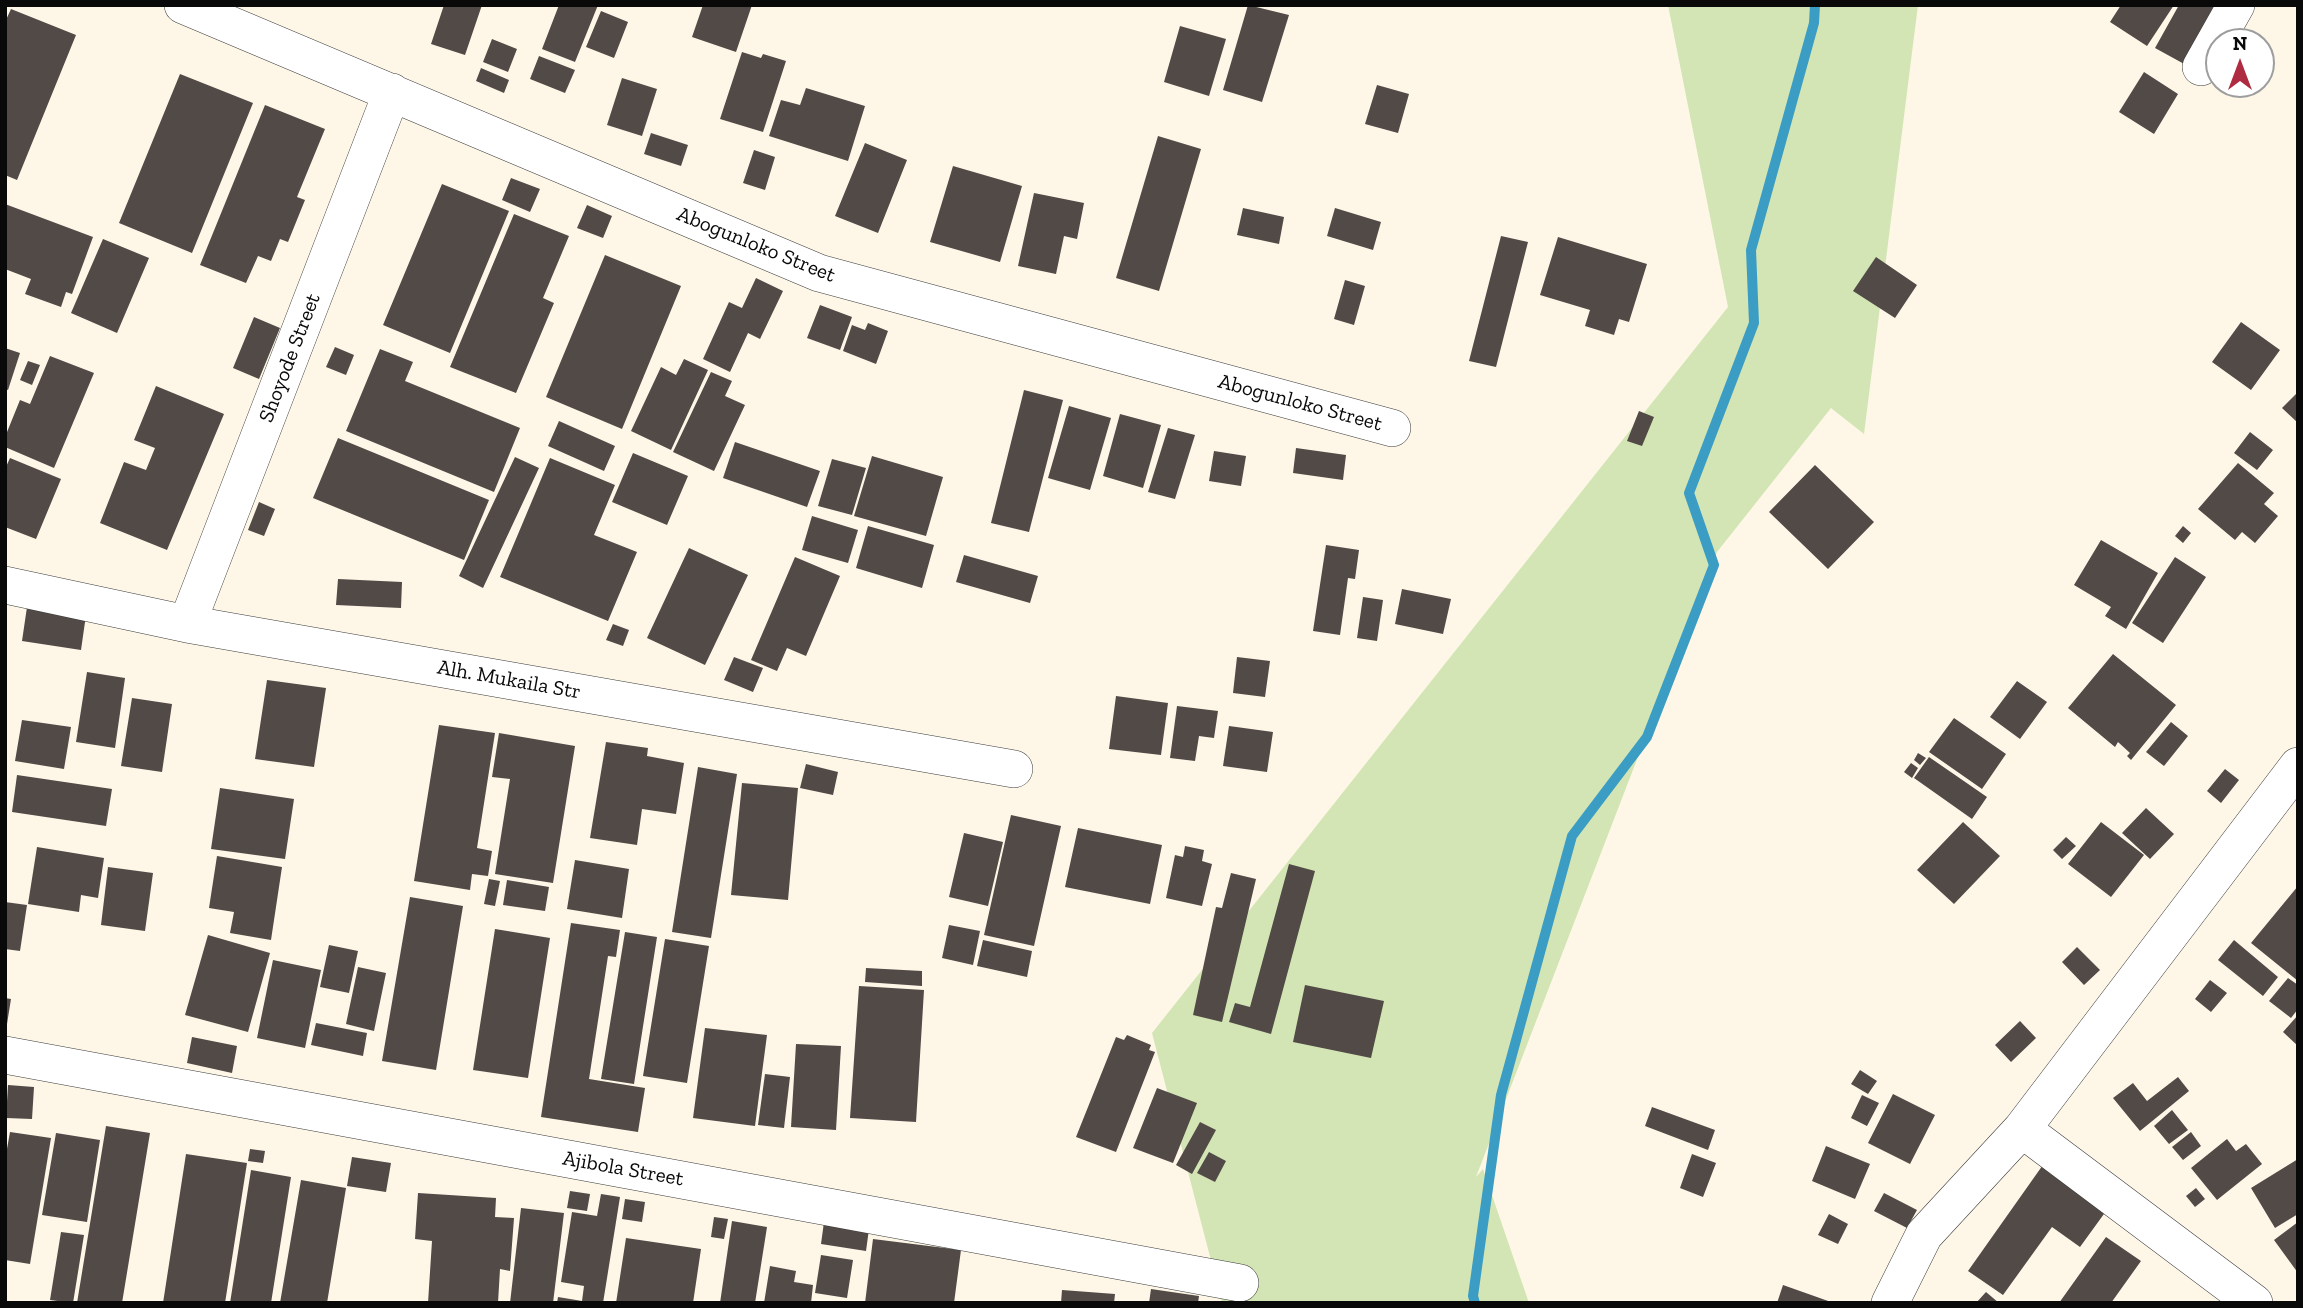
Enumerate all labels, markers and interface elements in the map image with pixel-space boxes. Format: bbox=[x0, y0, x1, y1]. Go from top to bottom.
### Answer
north arrow bbox=[2205, 28, 2275, 98]
text: N bbox=[2233, 32, 2247, 55]
street label: Abogunloko Street bbox=[673, 202, 839, 288]
street label: Shoyode Street bbox=[254, 290, 326, 426]
street label: Abogunloko Street bbox=[1215, 369, 1385, 437]
street label: Alh. Mukaila Str bbox=[435, 655, 583, 705]
street label: Ajibola Street bbox=[561, 1146, 685, 1192]

